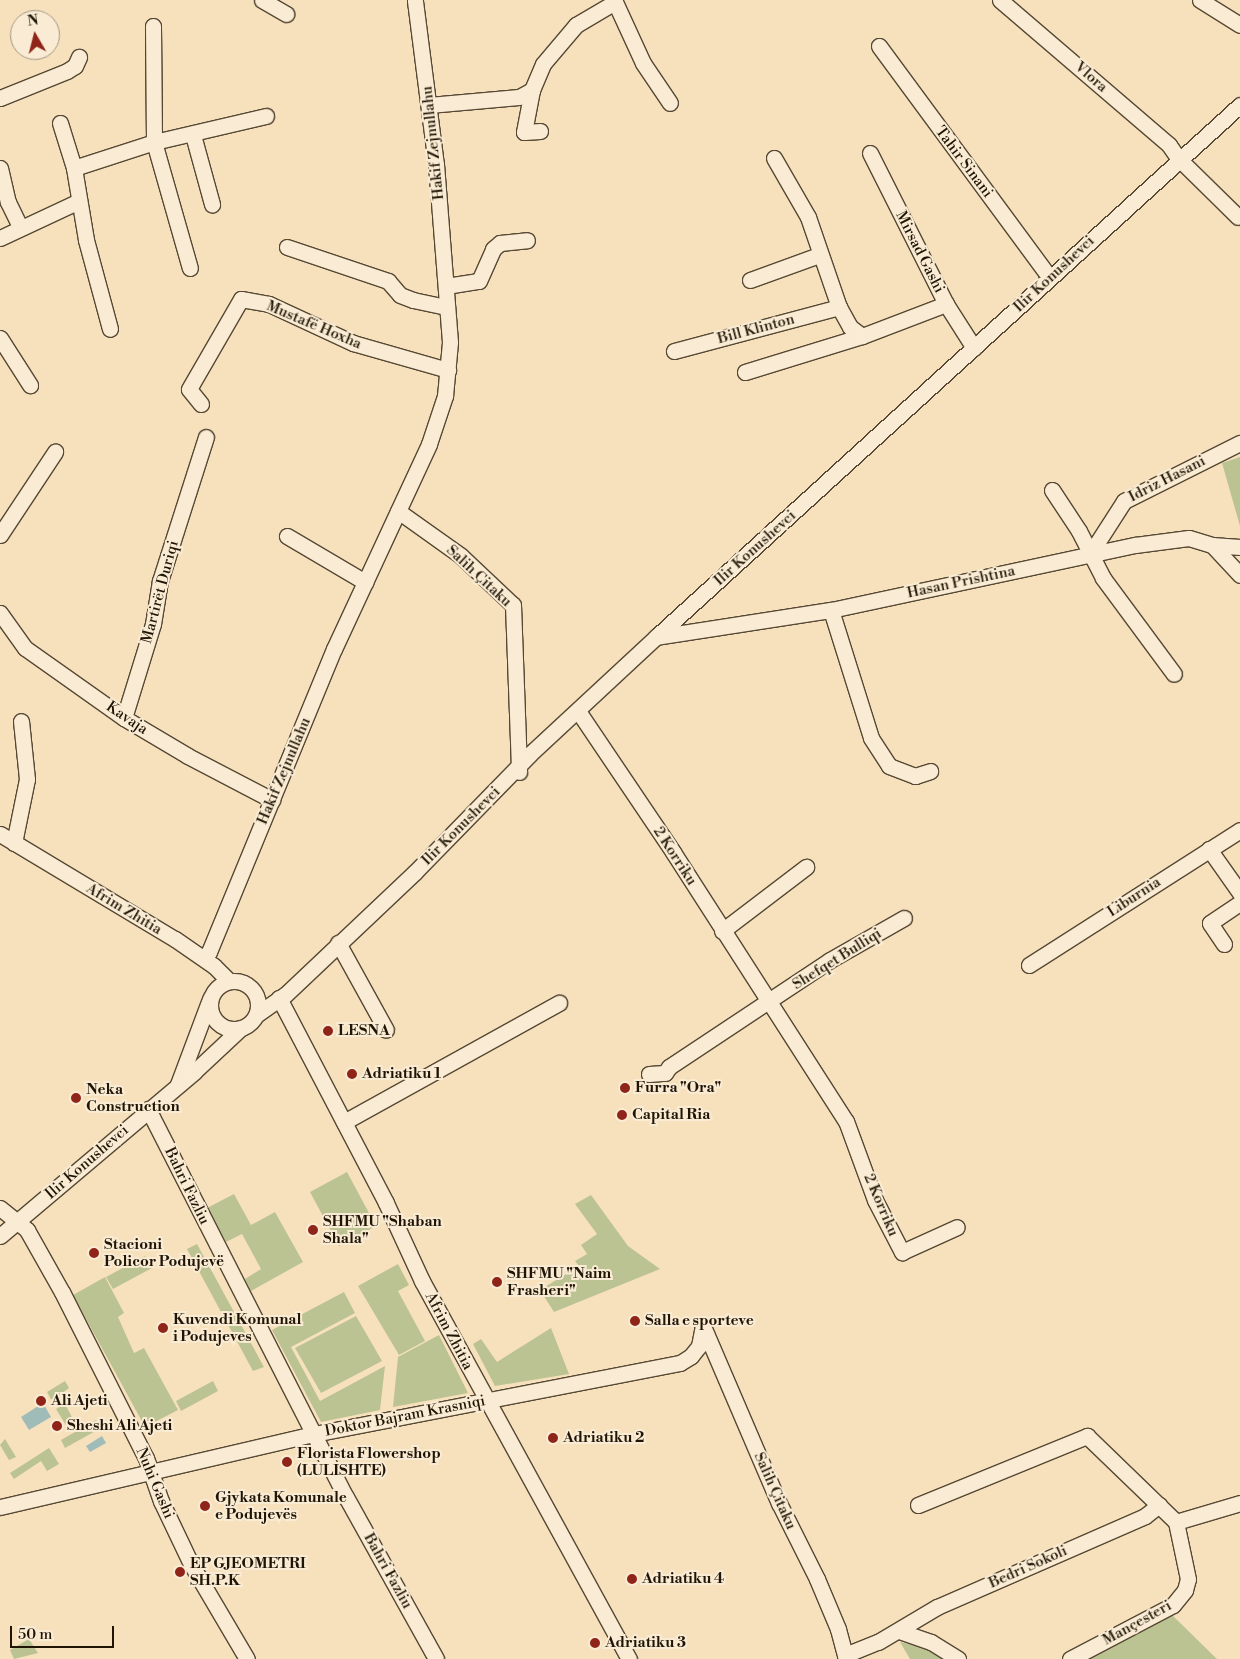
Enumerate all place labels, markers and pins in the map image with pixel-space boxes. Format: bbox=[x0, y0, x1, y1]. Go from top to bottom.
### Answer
place label: LESNA bbox=[338, 1022, 390, 1040]
marker: LESNA bbox=[322, 1025, 334, 1037]
place label: Adriatiku 1 bbox=[362, 1065, 441, 1083]
marker: Adriatiku 1 bbox=[346, 1068, 358, 1080]
place label: Furra "Ora" bbox=[635, 1079, 721, 1097]
place label: Neka Construction bbox=[86, 1080, 180, 1115]
marker: Furra "Ora" bbox=[619, 1082, 631, 1094]
marker: Neka Construction bbox=[70, 1092, 82, 1104]
place label: Capital Ria bbox=[632, 1106, 710, 1124]
marker: Capital Ria bbox=[616, 1109, 628, 1121]
place label: SHFMU "Shaban Shala" bbox=[323, 1212, 442, 1247]
marker: SHFMU "Shaban Shala" bbox=[307, 1224, 319, 1236]
place label: Stacioni Policor Podujevë bbox=[104, 1235, 224, 1270]
marker: Stacioni Policor Podujevë bbox=[88, 1247, 100, 1259]
place label: SHFMU "Naim Frasheri" bbox=[507, 1264, 611, 1299]
marker: SHFMU "Naim Frasheri" bbox=[491, 1276, 503, 1288]
place label: Kuvendi Komunal i Podujeves bbox=[173, 1310, 301, 1345]
place label: Salla e sporteve bbox=[645, 1312, 754, 1330]
marker: Salla e sporteve bbox=[629, 1315, 641, 1327]
marker: Kuvendi Komunal i Podujeves bbox=[157, 1322, 169, 1334]
place label: Ali Ajeti bbox=[51, 1392, 107, 1410]
marker: Ali Ajeti bbox=[35, 1395, 47, 1407]
place label: Sheshi Ali Ajeti bbox=[67, 1417, 172, 1435]
marker: Sheshi Ali Ajeti bbox=[51, 1420, 63, 1432]
place label: Adriatiku 2 bbox=[563, 1429, 644, 1447]
marker: Adriatiku 2 bbox=[547, 1432, 559, 1444]
place label: Florista Flowershop (LULISHTE) bbox=[297, 1444, 441, 1479]
marker: Florista Flowershop (LULISHTE) bbox=[281, 1456, 293, 1468]
place label: Gjykata Komunale e Podujevës bbox=[215, 1488, 347, 1523]
marker: Gjykata Komunale e Podujevës bbox=[199, 1500, 211, 1512]
place label: EP GJEOMETRI SH.P.K bbox=[190, 1554, 306, 1589]
marker: EP GJEOMETRI SH.P.K bbox=[174, 1566, 186, 1578]
place label: Adriatiku 4 bbox=[642, 1570, 724, 1588]
marker: Adriatiku 4 bbox=[626, 1573, 638, 1585]
place label: Adriatiku 3 bbox=[605, 1634, 686, 1652]
marker: Adriatiku 3 bbox=[589, 1637, 601, 1649]

